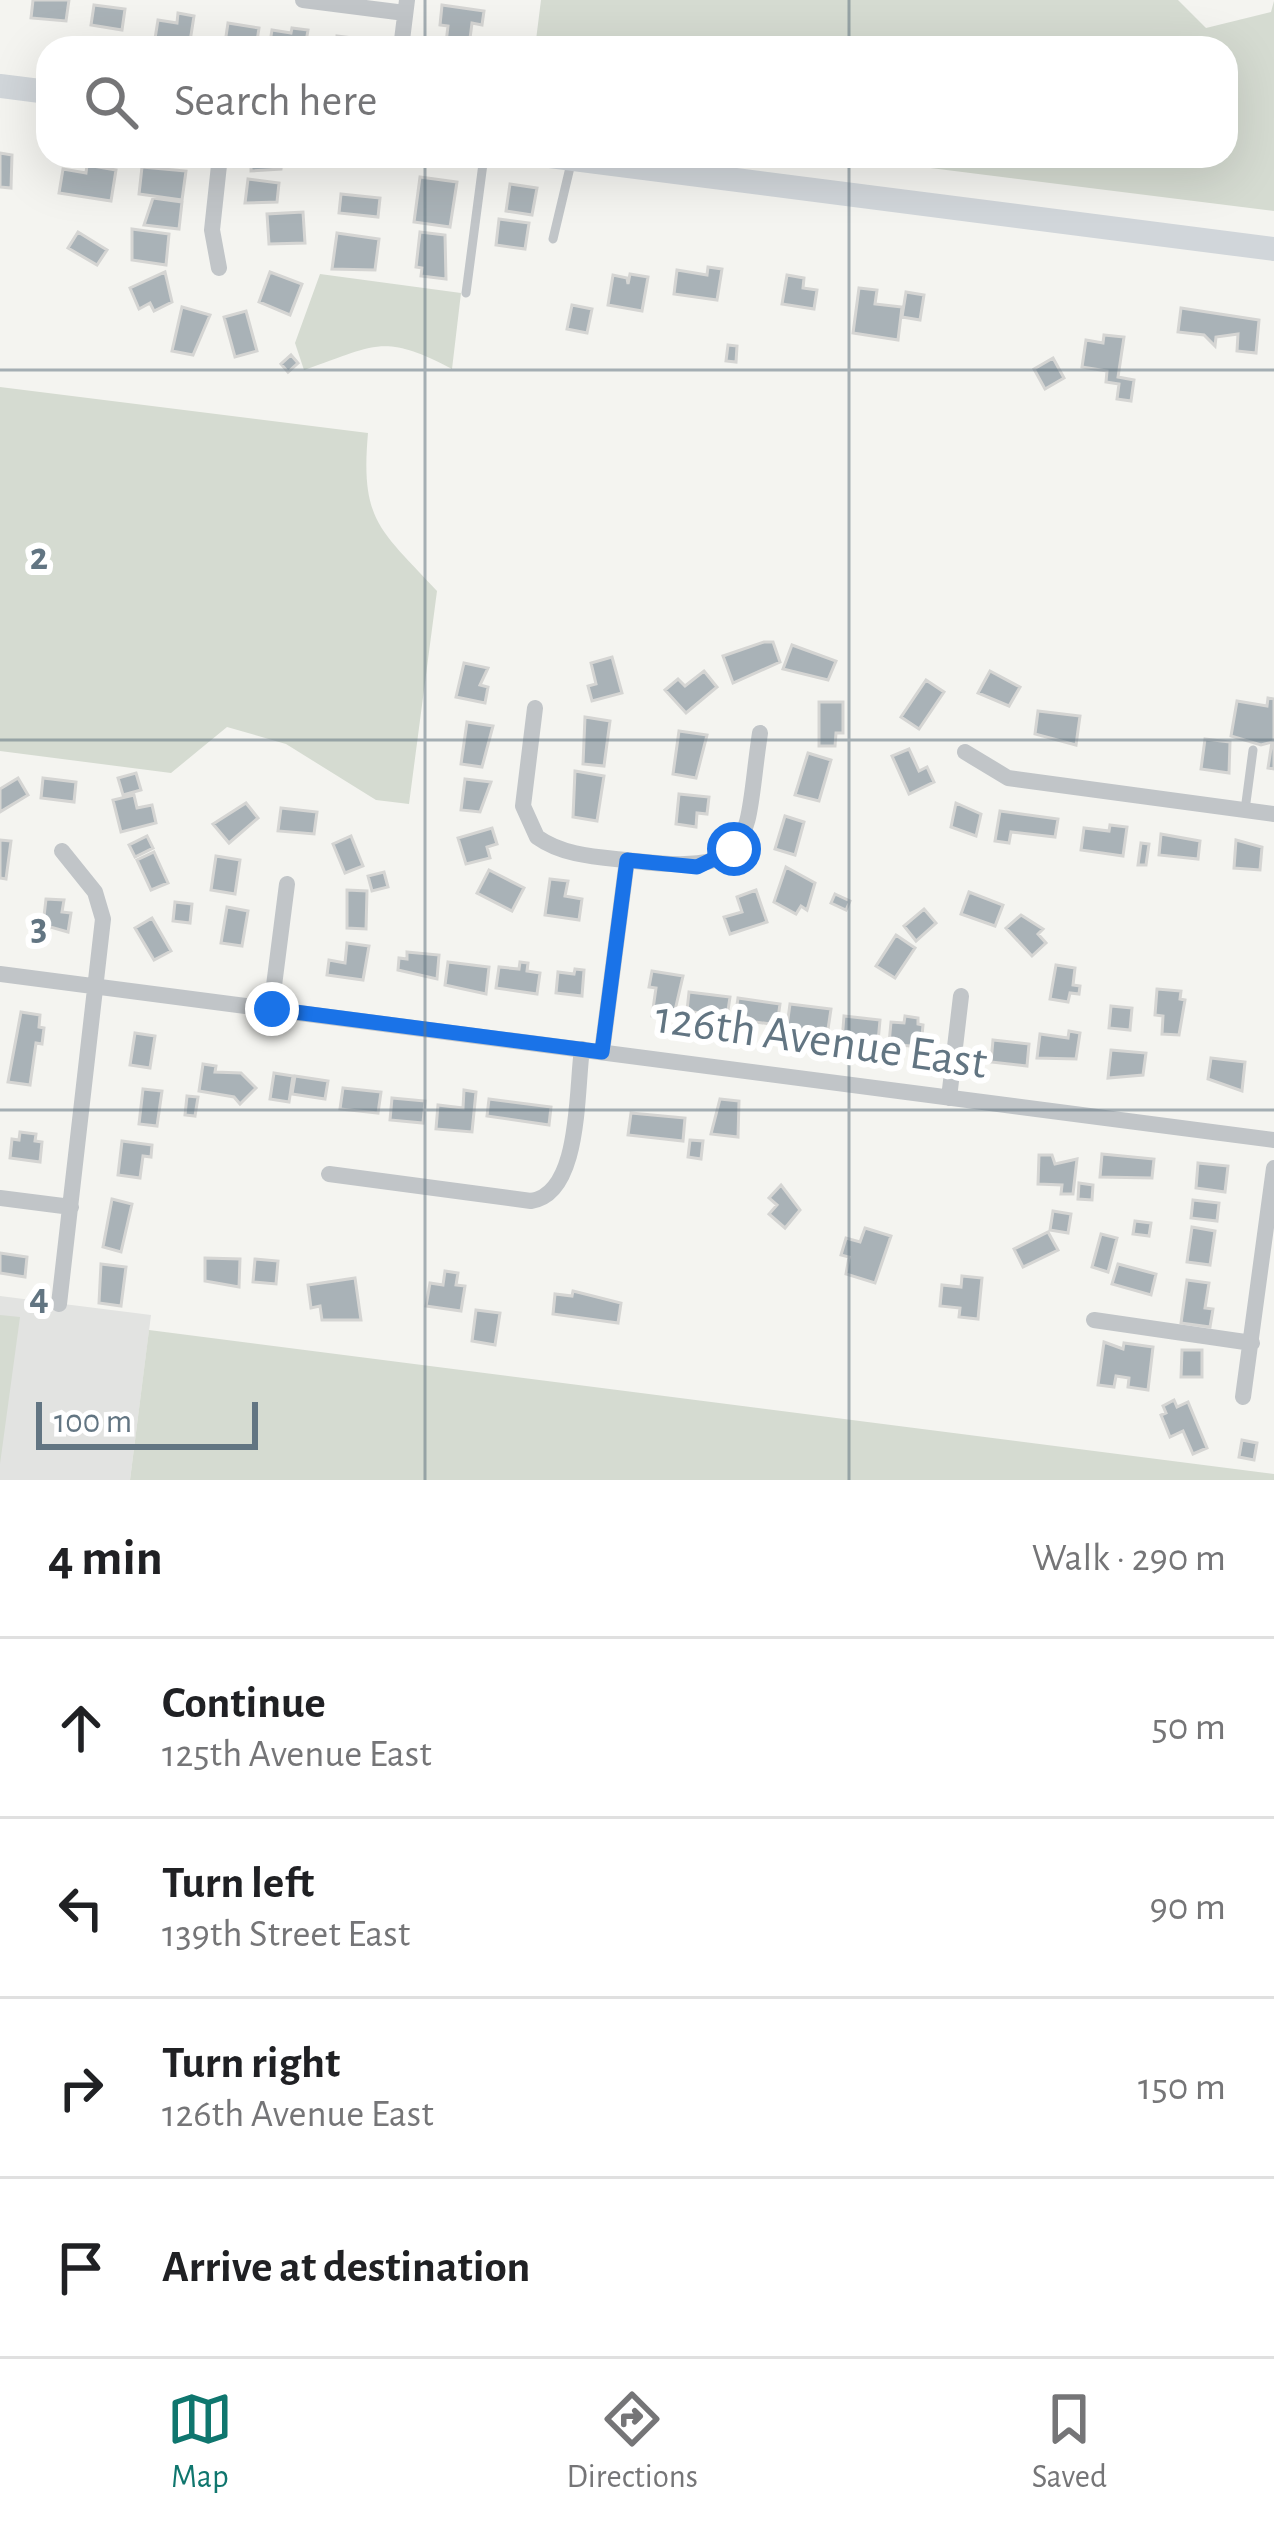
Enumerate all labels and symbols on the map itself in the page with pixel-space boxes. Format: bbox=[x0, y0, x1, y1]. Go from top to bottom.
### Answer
text: 2 bbox=[30, 538, 48, 577]
route start bbox=[707, 822, 761, 876]
text: 3 bbox=[31, 908, 47, 947]
route end bbox=[245, 982, 299, 1036]
street label: 126th Avenue East bbox=[652, 994, 990, 1088]
text: 4 bbox=[29, 1278, 49, 1317]
scale bar bbox=[36, 1396, 258, 1449]

